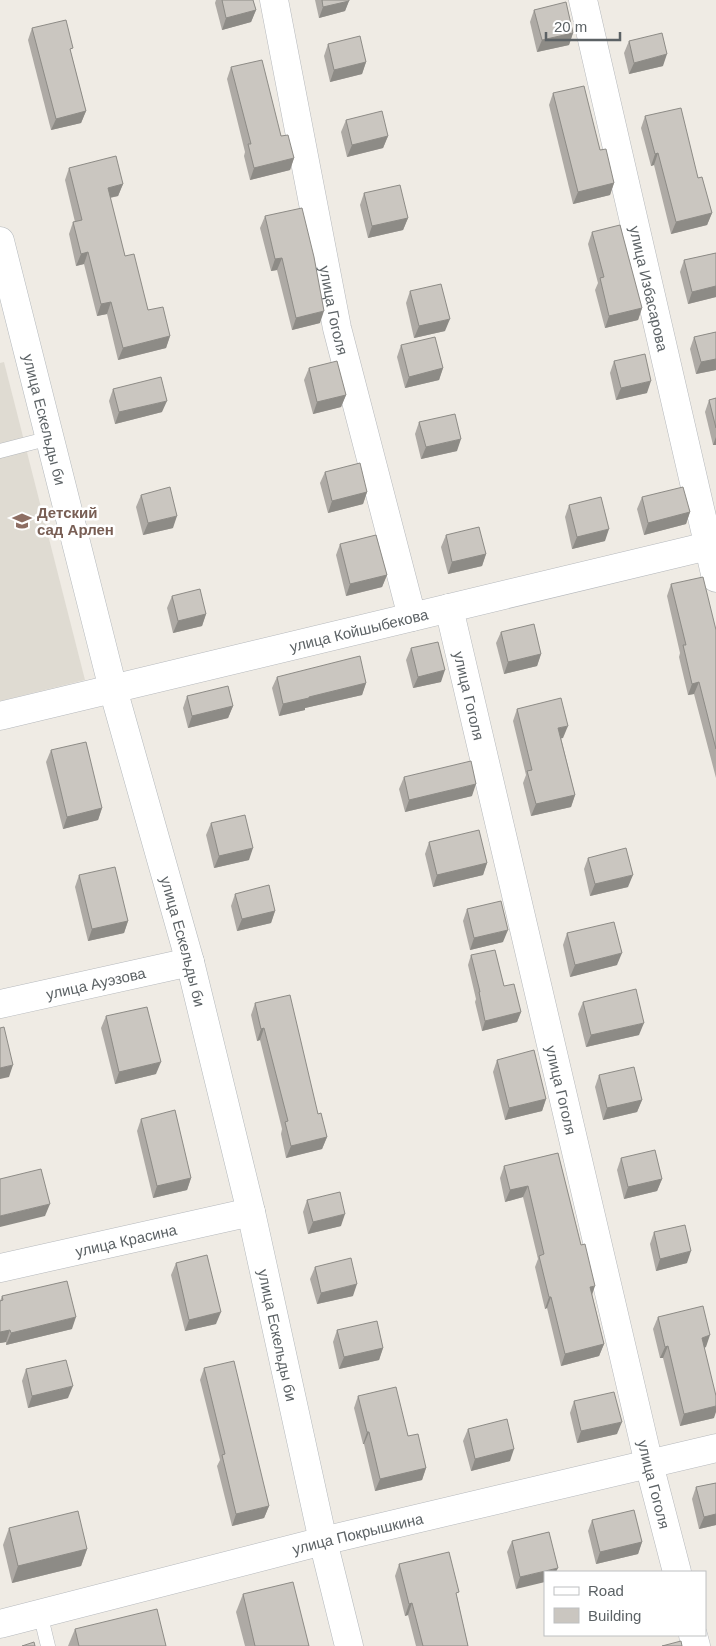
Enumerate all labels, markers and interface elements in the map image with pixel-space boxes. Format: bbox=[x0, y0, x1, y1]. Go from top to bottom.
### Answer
scale bar bbox=[546, 10, 620, 42]
text: 20 m bbox=[554, 18, 587, 35]
street label: улица Избасарова bbox=[627, 224, 672, 353]
street label: улица Гоголя bbox=[317, 264, 352, 357]
street label: улица Ескельды би bbox=[20, 352, 70, 487]
place label: Детский сад Арлен bbox=[37, 504, 114, 538]
school or university icon: Детский сад Арлен bbox=[11, 510, 33, 532]
street label: улица Койшыбекова bbox=[288, 605, 430, 655]
street label: улица Гоголя bbox=[451, 649, 488, 742]
street label: улица Ескельды би bbox=[158, 874, 209, 1008]
street label: улица Ауэзова bbox=[44, 963, 148, 1002]
street label: улица Гоголя bbox=[543, 1044, 580, 1136]
street label: улица Красина bbox=[74, 1220, 179, 1259]
street label: улица Ескельды би bbox=[255, 1267, 301, 1403]
street label: улица Гоголя bbox=[635, 1438, 674, 1530]
street label: улица Покрышкина bbox=[290, 1509, 425, 1557]
legend bbox=[544, 1571, 706, 1636]
text: Road bbox=[588, 1582, 624, 1599]
text: Building bbox=[588, 1607, 641, 1624]

